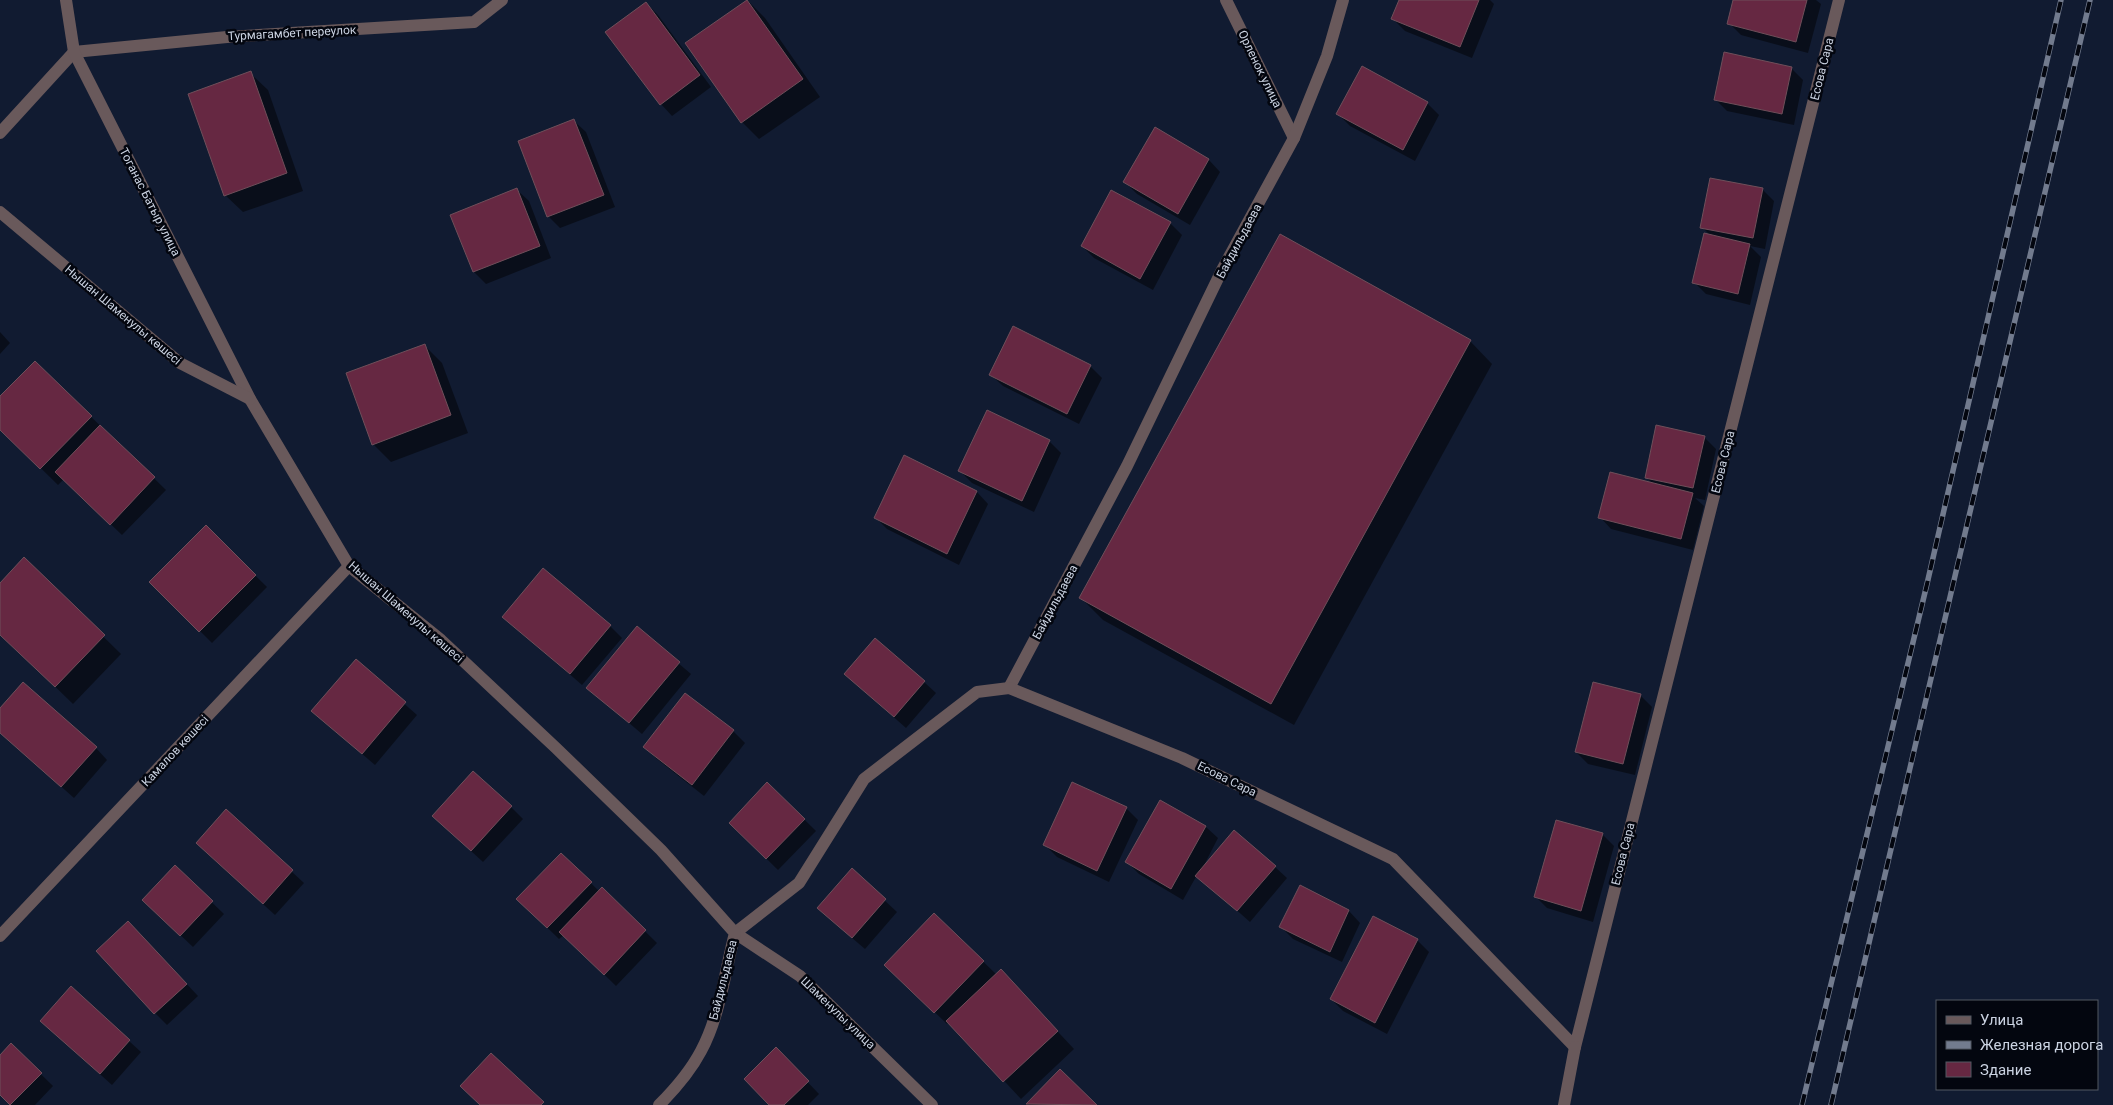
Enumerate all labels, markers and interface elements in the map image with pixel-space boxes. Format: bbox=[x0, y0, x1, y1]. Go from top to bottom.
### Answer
street label: Турмагамбет переулок bbox=[227, 23, 357, 43]
street label: Орленок улица bbox=[1235, 28, 1285, 110]
street label: Есова Сара bbox=[1807, 36, 1837, 102]
street label: Тоганас Батыр улица bbox=[117, 146, 183, 258]
street label: Байдильдаева bbox=[1214, 201, 1264, 281]
street label: Нышан Шаменулы көшесі bbox=[62, 262, 184, 368]
street label: Есова Сара bbox=[1708, 429, 1738, 495]
street label: Нышан Шаменулы көшесі bbox=[346, 558, 466, 666]
street label: Байдильдаева bbox=[1030, 562, 1080, 642]
street label: Камалов көшесі bbox=[139, 713, 211, 789]
street label: Есова Сара bbox=[1195, 759, 1259, 799]
street label: Есова Сара bbox=[1608, 821, 1638, 887]
street label: Байдильдаева bbox=[706, 938, 740, 1022]
street label: Шаменулы улица bbox=[798, 974, 878, 1052]
legend bbox=[1936, 1000, 2098, 1090]
text: Улица bbox=[1980, 1011, 2023, 1029]
text: Железная дорога bbox=[1980, 1036, 2103, 1054]
text: Здание bbox=[1980, 1061, 2031, 1079]

